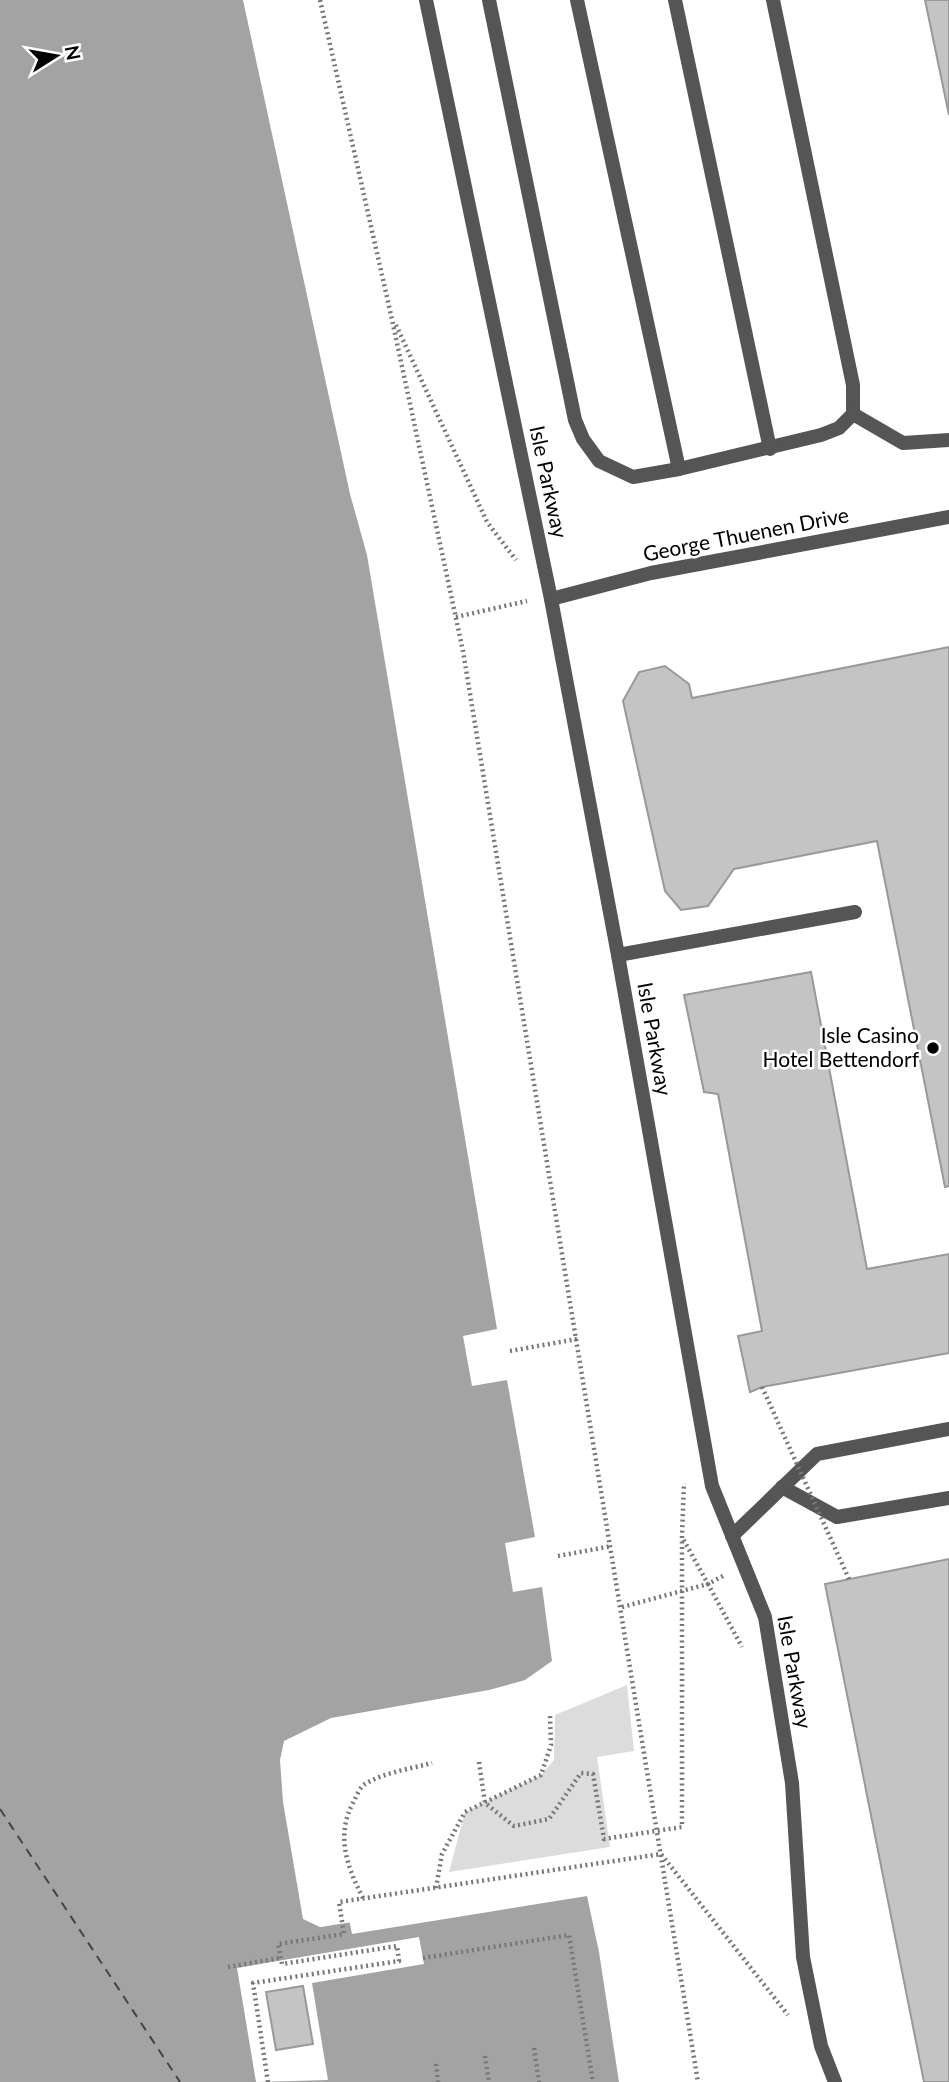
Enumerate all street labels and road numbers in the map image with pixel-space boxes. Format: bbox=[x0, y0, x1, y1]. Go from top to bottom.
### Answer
street label: Isle Parkway bbox=[525, 423, 574, 540]
street label: George Thuenen Drive bbox=[641, 501, 851, 566]
street label: Isle Parkway bbox=[633, 980, 678, 1097]
street label: Isle Parkway bbox=[773, 1613, 818, 1730]

